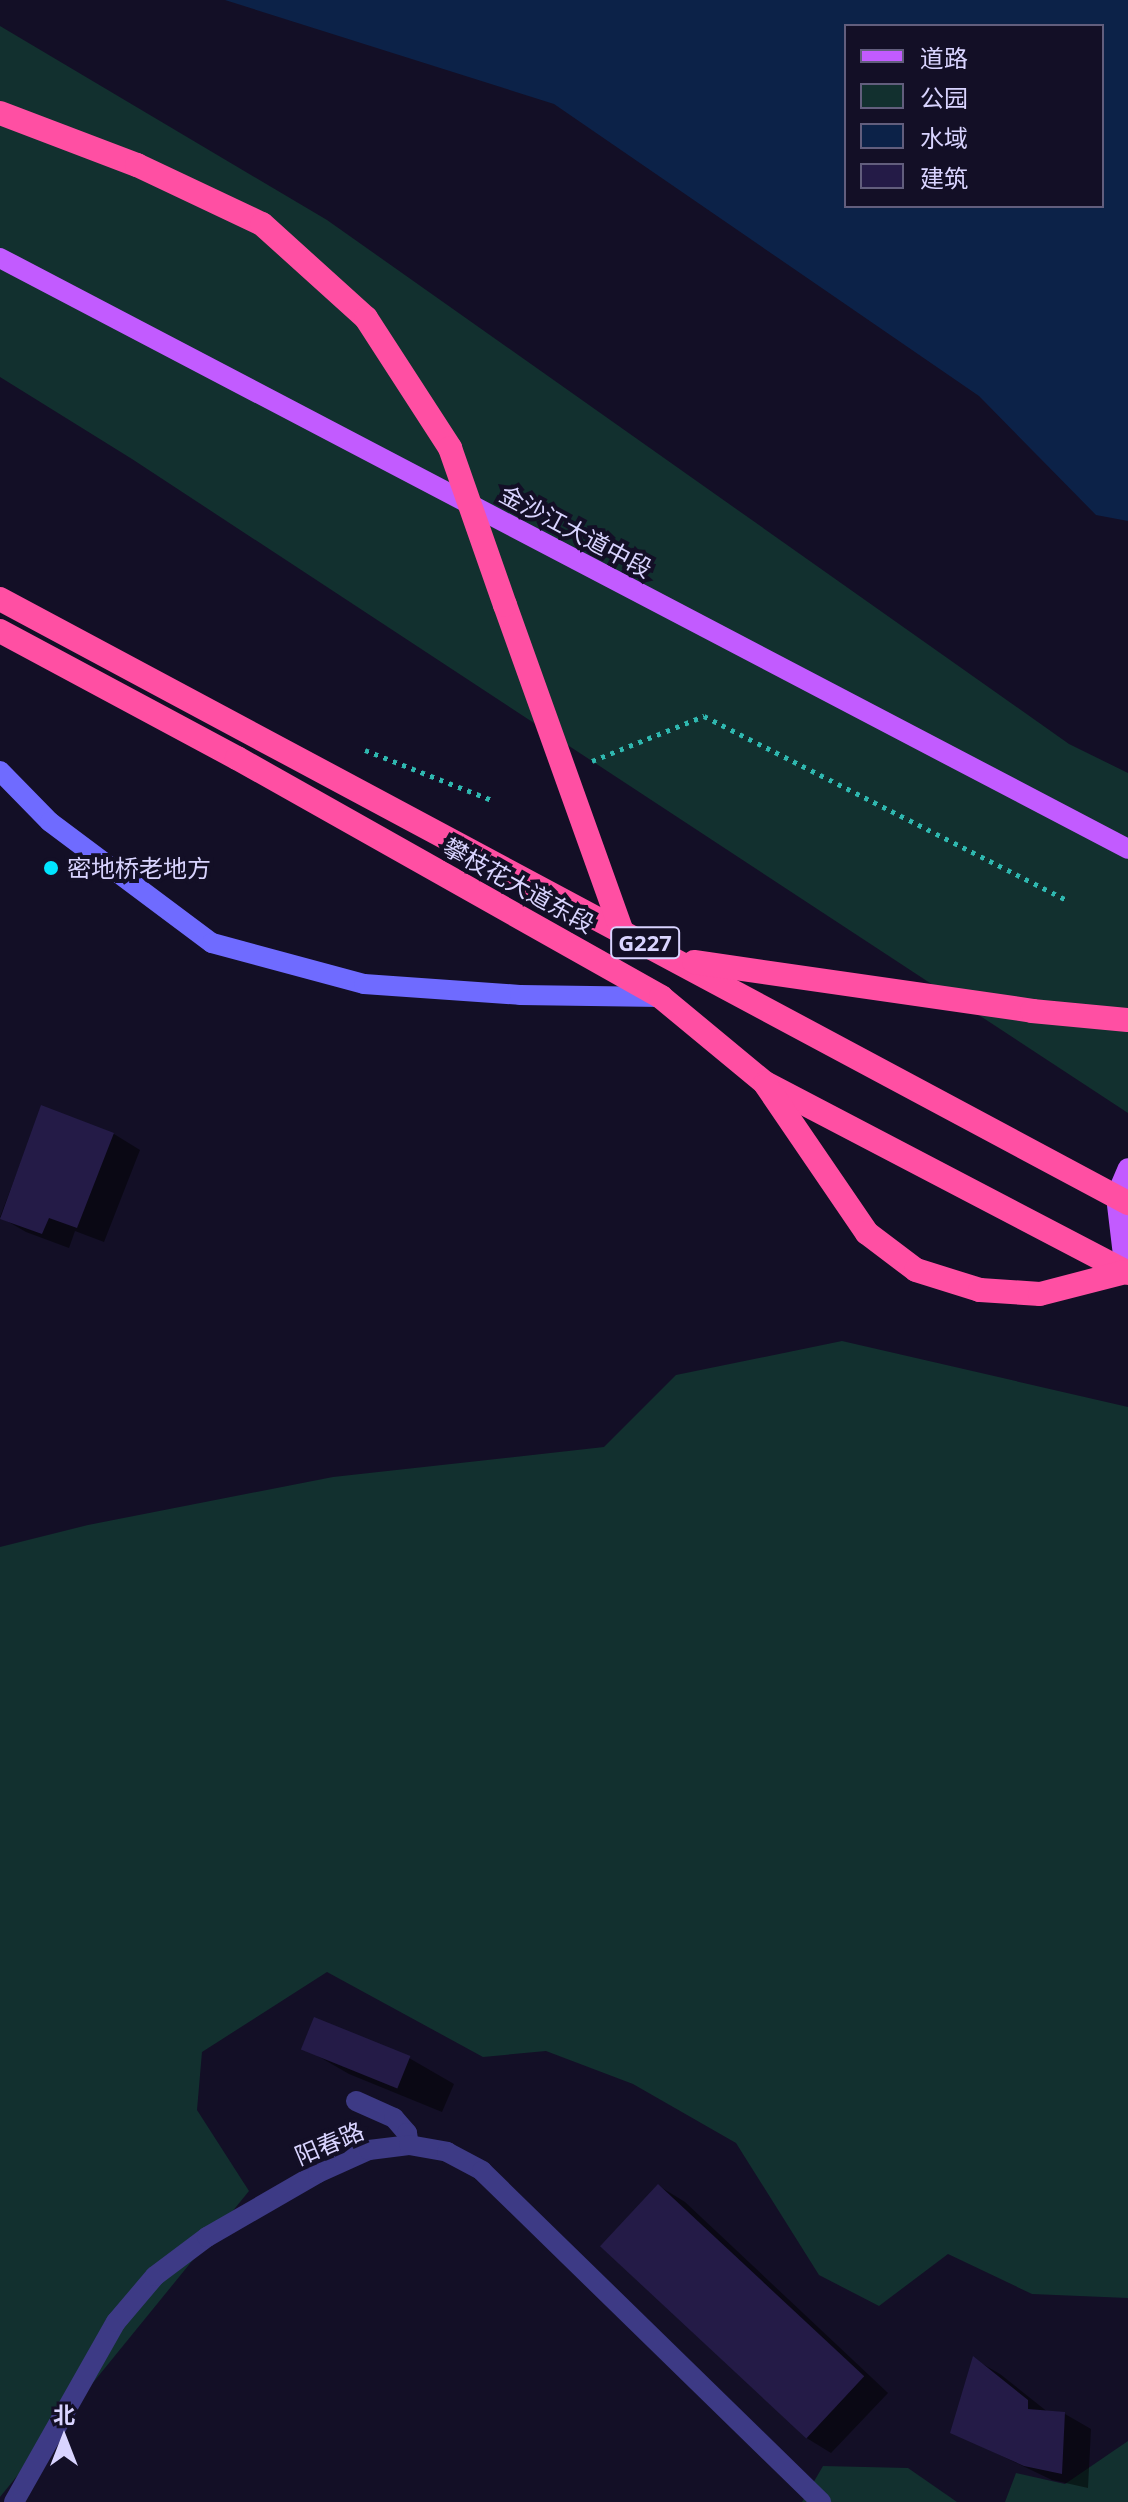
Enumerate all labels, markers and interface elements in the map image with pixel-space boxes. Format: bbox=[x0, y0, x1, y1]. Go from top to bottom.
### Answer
legend bbox=[844, 24, 1104, 208]
text: 道路 bbox=[920, 41, 968, 74]
text: 公园 bbox=[920, 81, 968, 114]
text: 水域 bbox=[920, 121, 968, 154]
text: 建筑 bbox=[920, 161, 968, 194]
street label: 金沙江大道中段 bbox=[495, 479, 657, 583]
street label: 攀枝花大道东段 bbox=[439, 832, 599, 938]
place label: 密地桥老地方 bbox=[67, 854, 211, 882]
marker: 密地桥老地方 bbox=[42, 859, 60, 877]
road number: G227 bbox=[609, 925, 681, 961]
street label: 阳春路 bbox=[290, 2116, 368, 2170]
north arrow bbox=[24, 2398, 104, 2478]
text: 北 bbox=[53, 2399, 75, 2429]

